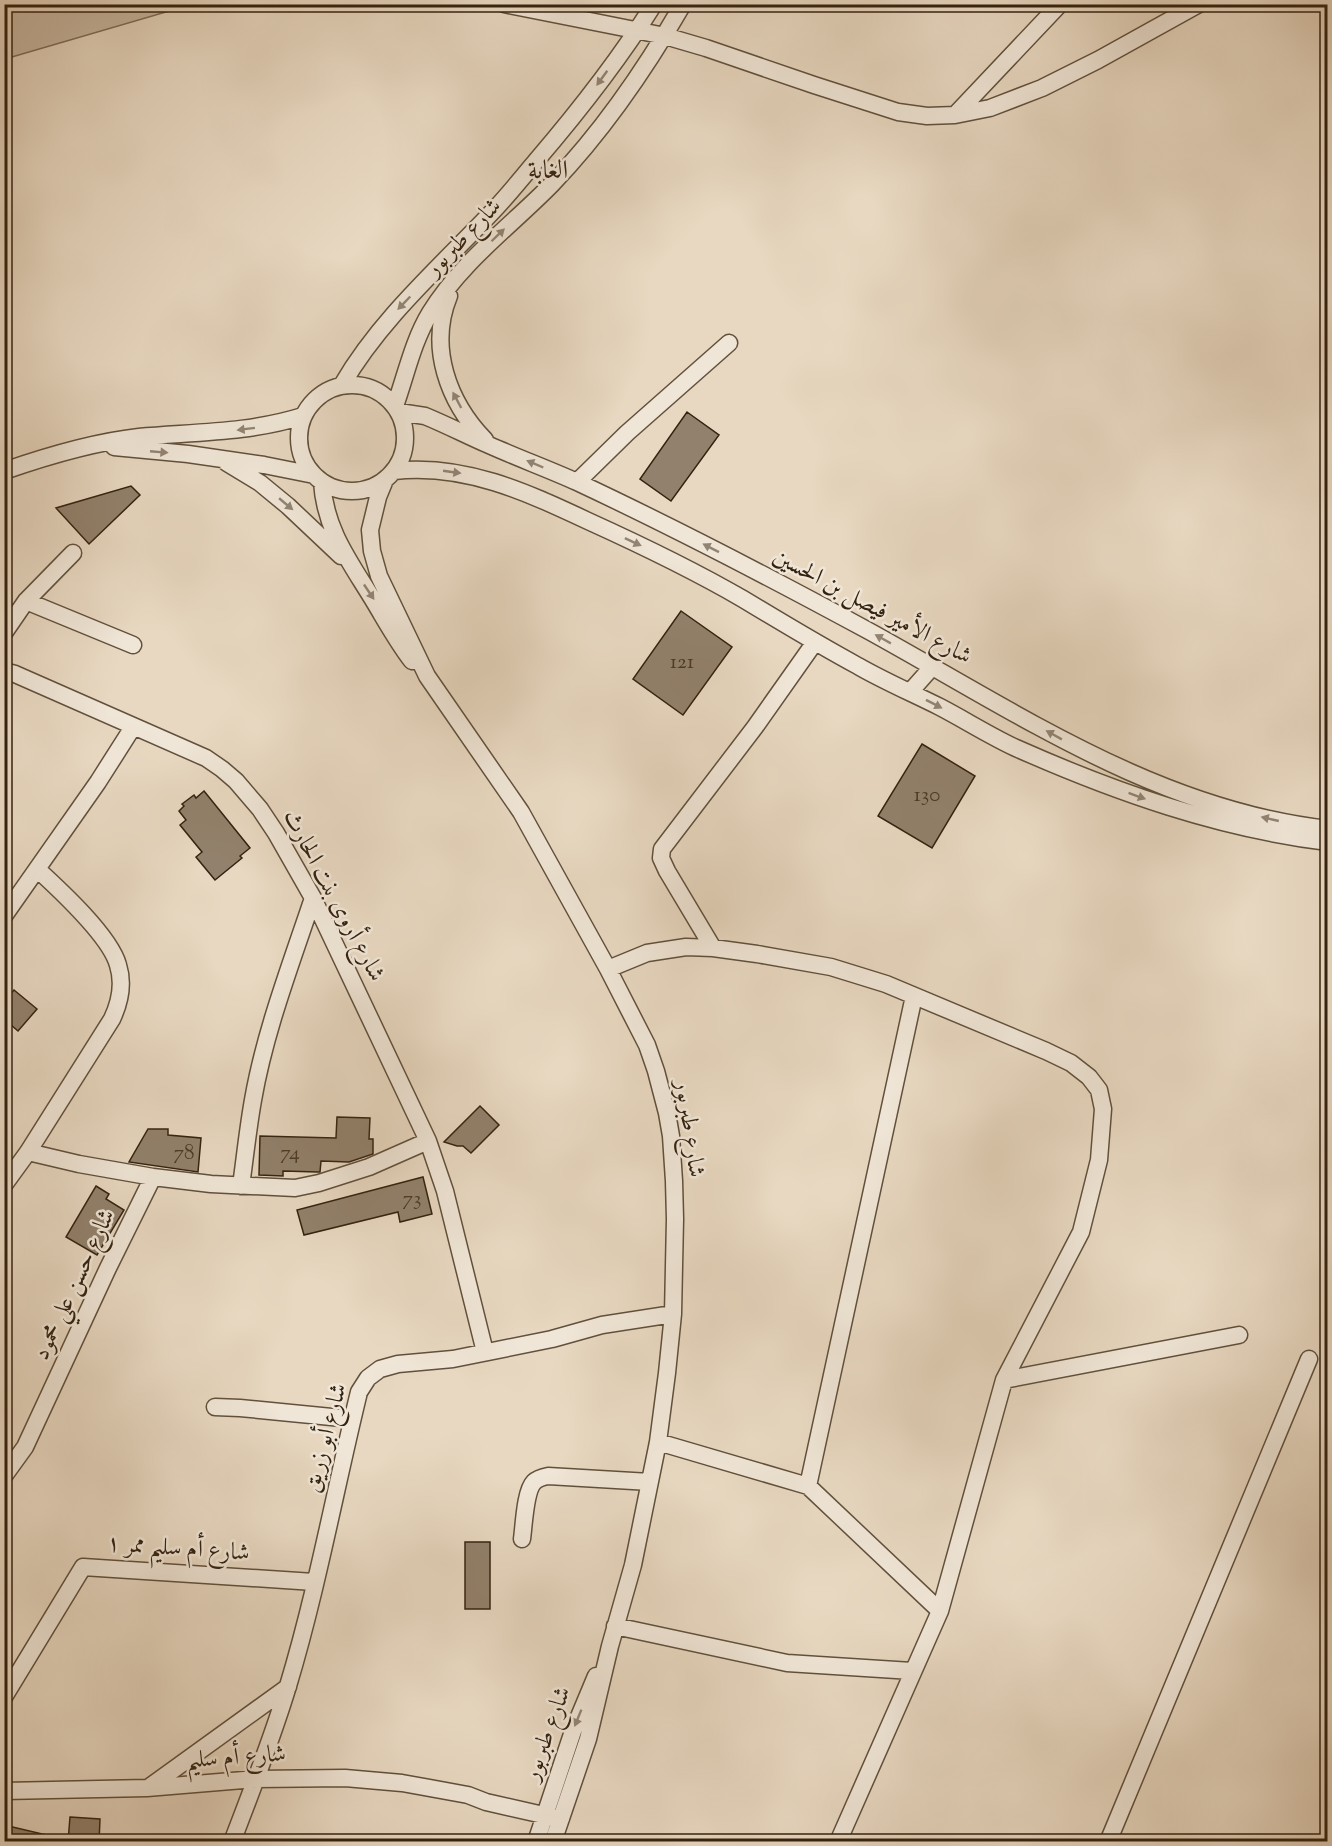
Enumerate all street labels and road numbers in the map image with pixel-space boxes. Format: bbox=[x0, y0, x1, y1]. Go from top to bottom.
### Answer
street label: شارع طبربور bbox=[416, 191, 511, 287]
street label: شارع الأمير فيصل بن الحسين bbox=[766, 539, 978, 675]
street label: شارع أروى بنت الحارث bbox=[272, 803, 394, 989]
street label: شارع طبربور bbox=[664, 1076, 713, 1180]
street label: شارع حسن علي محمود bbox=[25, 1204, 128, 1368]
street label: شارع أبو زريق bbox=[293, 1379, 358, 1497]
street label: شارع أم سليم ممر ١ bbox=[105, 1525, 251, 1576]
street label: شارع طبربور bbox=[515, 1682, 582, 1788]
street label: شارع أم سليم bbox=[185, 1736, 287, 1783]

